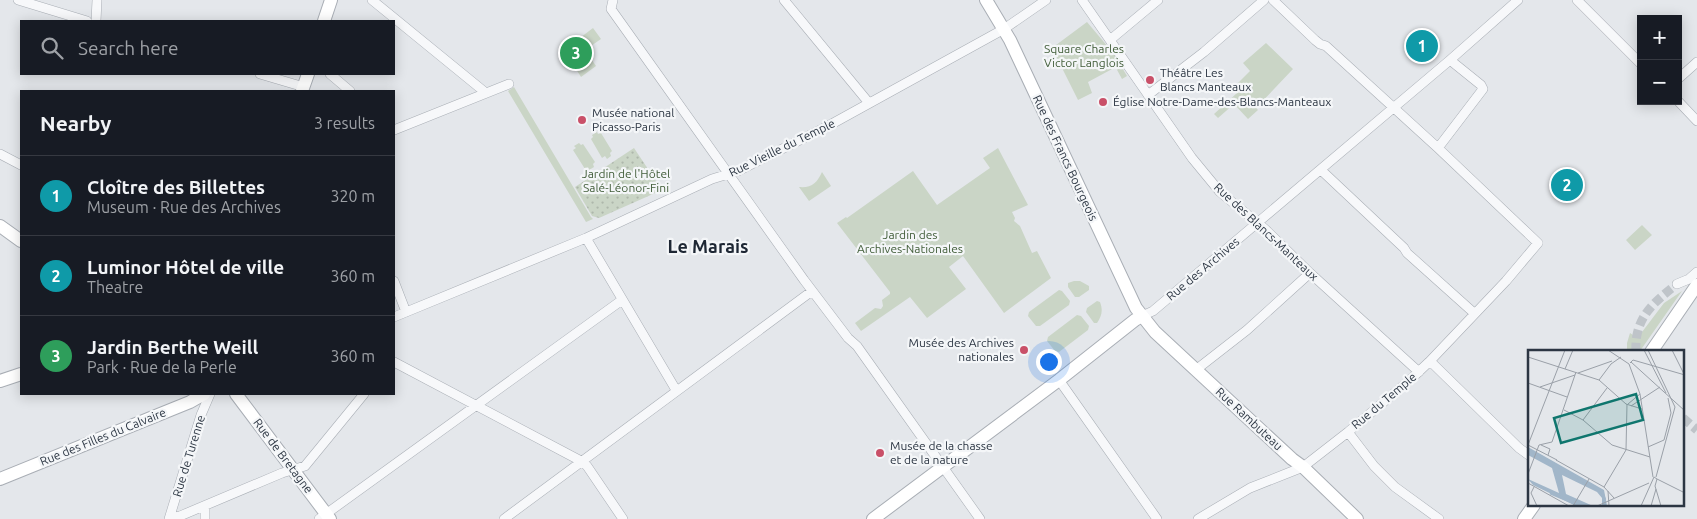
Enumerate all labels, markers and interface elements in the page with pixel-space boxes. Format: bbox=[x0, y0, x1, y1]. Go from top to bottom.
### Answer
map controls bbox=[1637, 15, 1682, 105]
button: + bbox=[1637, 15, 1682, 60]
search box bbox=[20, 20, 395, 75]
pin: 1 bbox=[1406, 27, 1438, 65]
icon: search bbox=[38, 34, 66, 62]
pin: 3 bbox=[560, 34, 592, 72]
text: Search here bbox=[78, 37, 178, 59]
park label: Square Charles Victor Langlois bbox=[1044, 42, 1124, 69]
button: − bbox=[1637, 60, 1682, 105]
place label: Théâtre Les Blancs Manteaux bbox=[1160, 66, 1251, 93]
marker: Théâtre Les Blancs Manteaux bbox=[1144, 74, 1156, 86]
street label: Rue des Francs Bourgeois bbox=[1031, 93, 1100, 223]
place label: Église Notre-Dame-des-Blancs-Manteaux bbox=[1113, 95, 1331, 108]
marker: Église Notre-Dame-des-Blancs-Manteaux bbox=[1097, 96, 1109, 108]
place label: Musée national Picasso-Paris bbox=[592, 106, 674, 133]
text: Nearby bbox=[40, 111, 111, 135]
text: 3 results bbox=[314, 114, 375, 132]
marker: Musée national Picasso-Paris bbox=[576, 114, 588, 126]
street label: Rue Vieille du Temple bbox=[727, 116, 837, 179]
pin: 2 bbox=[1551, 166, 1583, 204]
park label: Jardin de l'Hôtel Salé-Léonor-Fini bbox=[582, 167, 670, 194]
text: Cloître des Billettes bbox=[87, 176, 265, 198]
street label: Rue des Blancs-Manteaux bbox=[1212, 180, 1321, 283]
text: 1 bbox=[51, 187, 61, 205]
text: 320 m bbox=[330, 187, 375, 205]
text: Museum · Rue des Archives bbox=[87, 198, 281, 216]
park label: Jardin des Archives-Nationales bbox=[857, 228, 963, 255]
street label: Rue des Archives bbox=[1164, 235, 1242, 303]
district label: Le Marais bbox=[668, 236, 748, 256]
text: Luminor Hôtel de ville bbox=[87, 256, 284, 278]
text: 2 bbox=[51, 267, 61, 285]
text: 360 m bbox=[330, 267, 375, 285]
text: Theatre bbox=[87, 278, 143, 296]
text: Jardin Berthe Weill bbox=[87, 336, 258, 358]
place label: Musée des Archives nationales bbox=[909, 336, 1014, 363]
marker: Musée des Archives nationales bbox=[1018, 344, 1030, 356]
text: 3 bbox=[51, 347, 61, 365]
text: 360 m bbox=[330, 347, 375, 365]
your location bbox=[1036, 349, 1062, 375]
inset map bbox=[1528, 350, 1684, 506]
text: Park · Rue de la Perle bbox=[87, 358, 237, 376]
street label: Rue du Temple bbox=[1349, 370, 1419, 431]
street label: Rue Rambuteau bbox=[1213, 385, 1285, 453]
street label: Rue des Filles du Calvaire bbox=[38, 405, 168, 468]
street label: Rue de Turenne bbox=[170, 413, 207, 498]
street label: Rue de Bretagne bbox=[251, 416, 316, 496]
place label: Musée de la chasse et de la nature bbox=[890, 439, 993, 466]
marker: Musée de la chasse et de la nature bbox=[874, 447, 886, 459]

